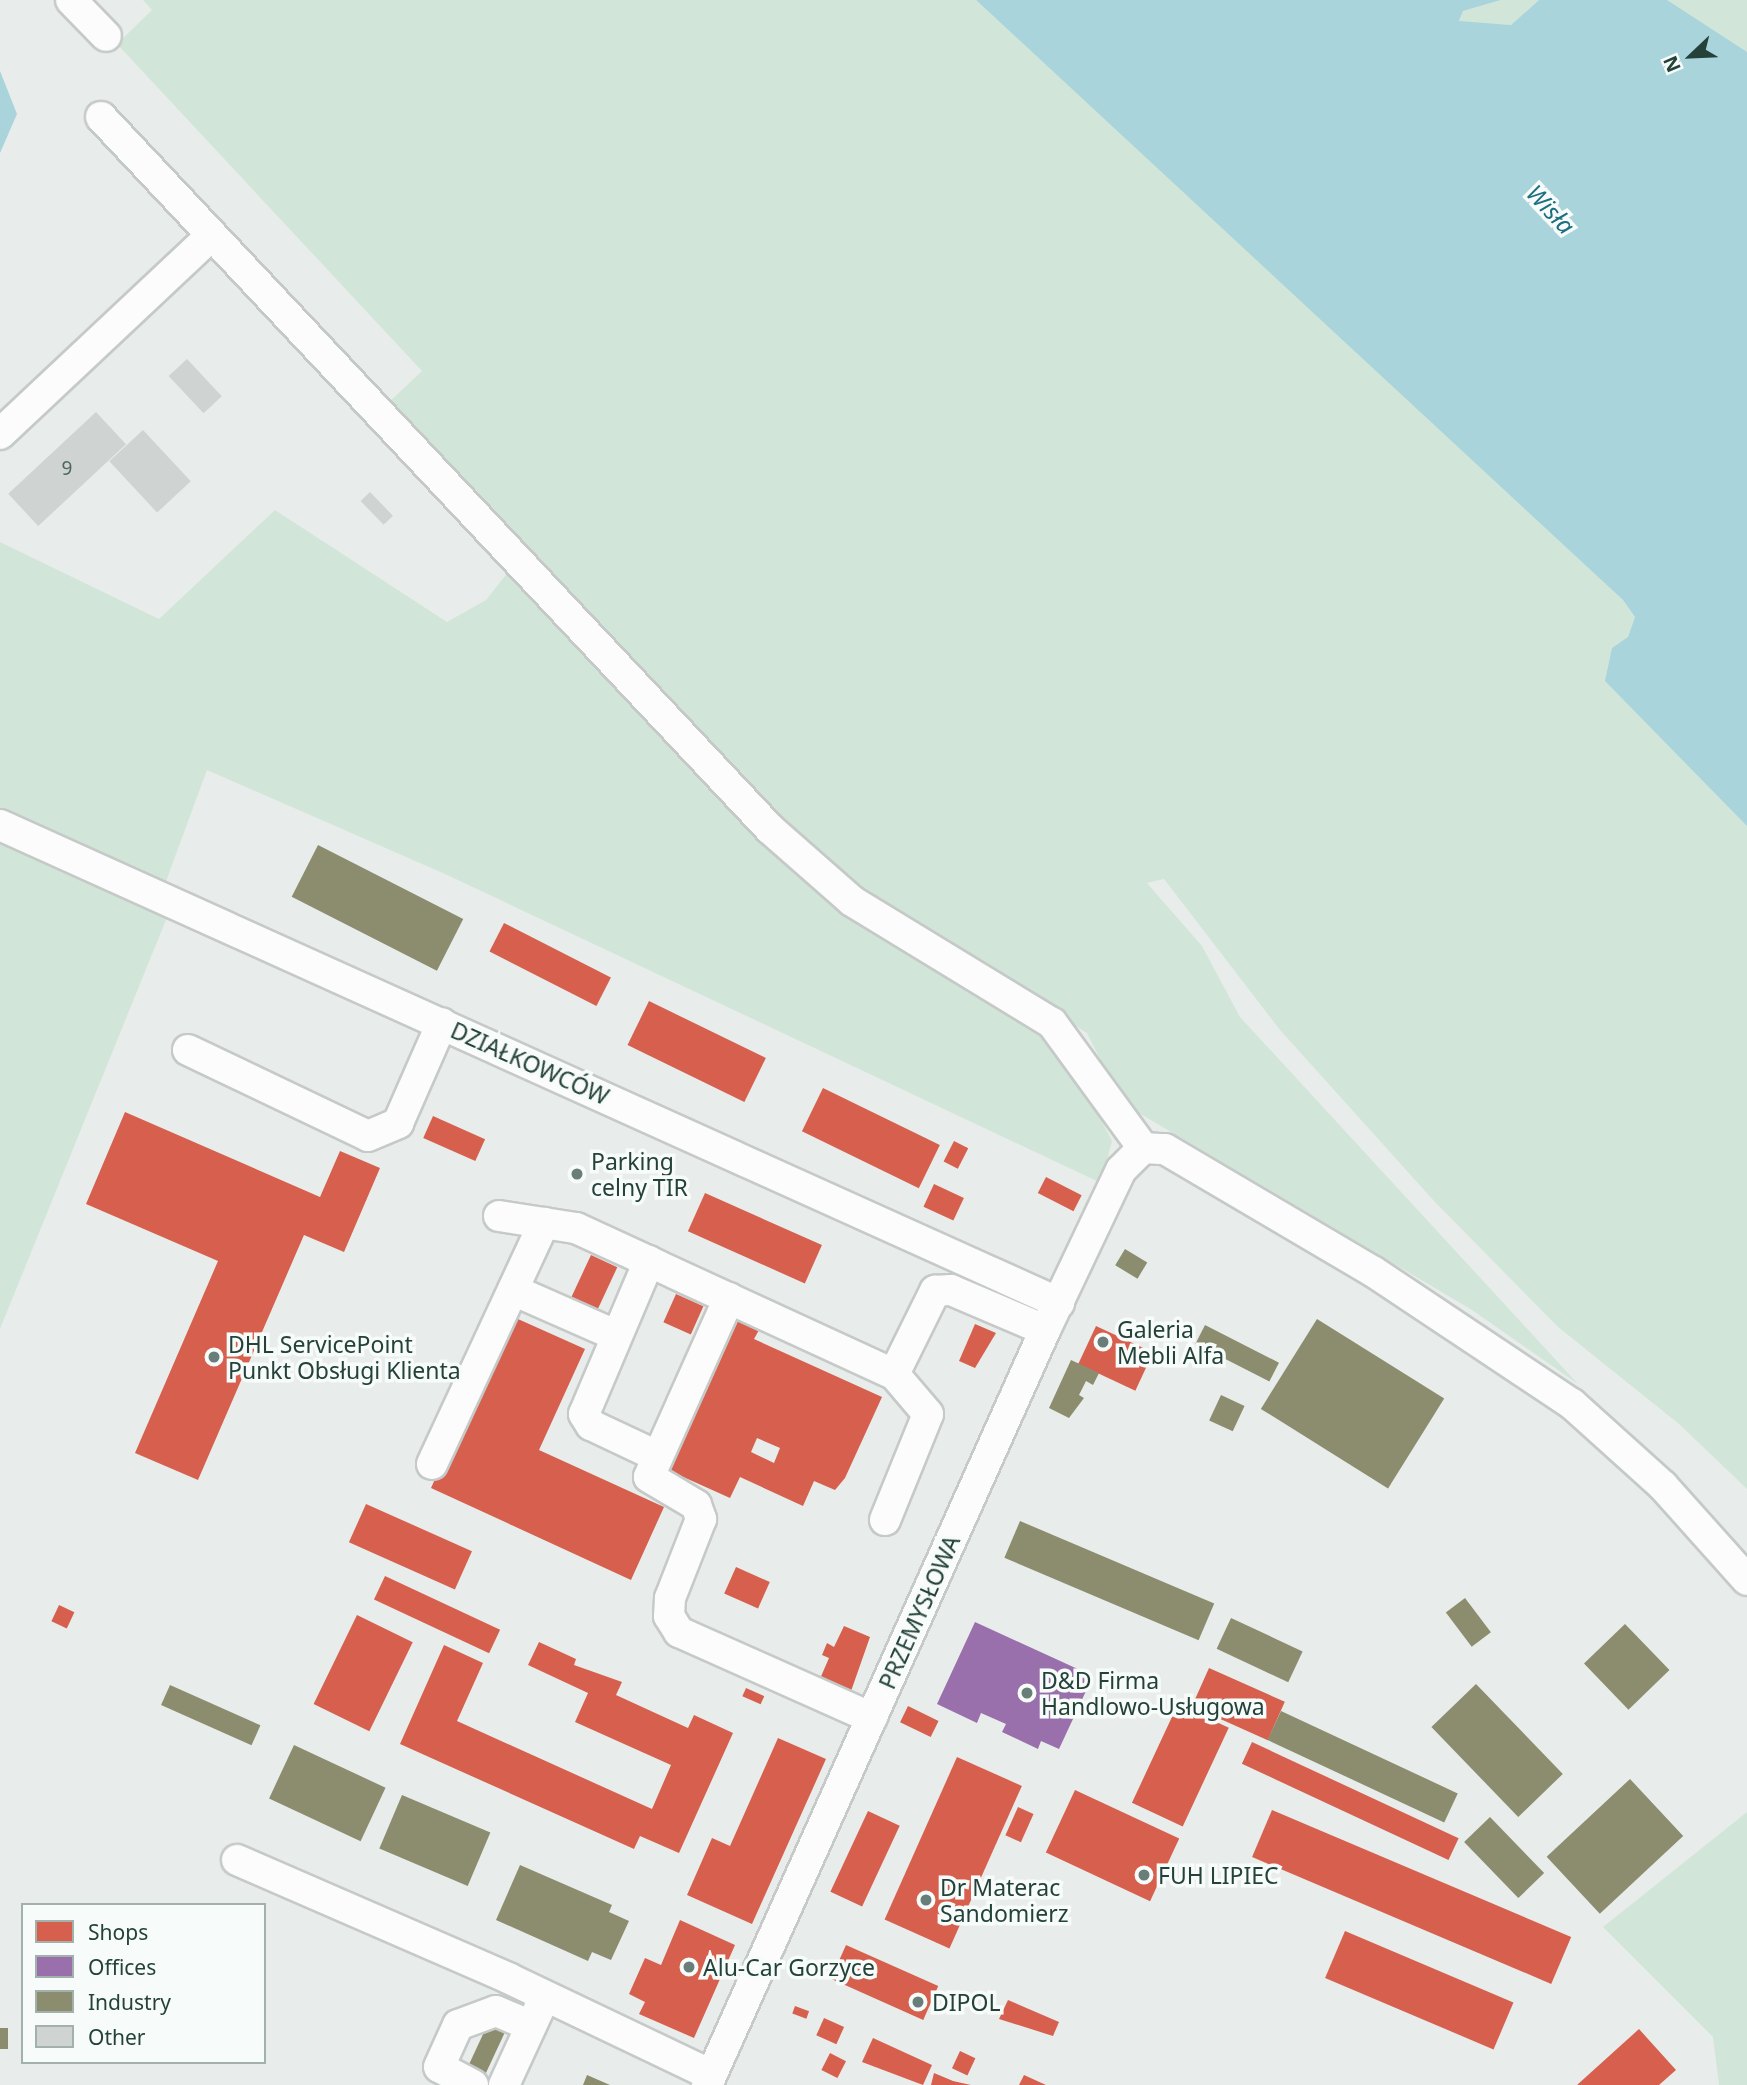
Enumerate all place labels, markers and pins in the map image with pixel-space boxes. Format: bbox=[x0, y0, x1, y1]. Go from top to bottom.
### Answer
place label: Parking celny TIR bbox=[591, 1147, 688, 1201]
marker: Parking celny TIR bbox=[569, 1166, 585, 1182]
place label: Galeria Mebli Alfa bbox=[1117, 1315, 1224, 1369]
place label: DHL ServicePoint Punkt Obsługi Klienta bbox=[228, 1330, 461, 1384]
marker: Galeria Mebli Alfa bbox=[1095, 1334, 1111, 1350]
marker: DHL ServicePoint Punkt Obsługi Klienta bbox=[206, 1349, 222, 1365]
place label: D&D Firma Handlowo-Usługowa bbox=[1041, 1666, 1265, 1720]
marker: D&D Firma Handlowo-Usługowa bbox=[1019, 1685, 1035, 1701]
place label: FUH LIPIEC bbox=[1158, 1861, 1279, 1889]
marker: FUH LIPIEC bbox=[1136, 1867, 1152, 1883]
place label: Dr Materac Sandomierz bbox=[940, 1873, 1069, 1927]
marker: Dr Materac Sandomierz bbox=[918, 1892, 934, 1908]
place label: Alu-Car Gorzyce bbox=[703, 1953, 875, 1981]
marker: Alu-Car Gorzyce bbox=[681, 1959, 697, 1975]
place label: DIPOL bbox=[932, 1988, 1001, 2016]
marker: DIPOL bbox=[910, 1994, 926, 2010]

